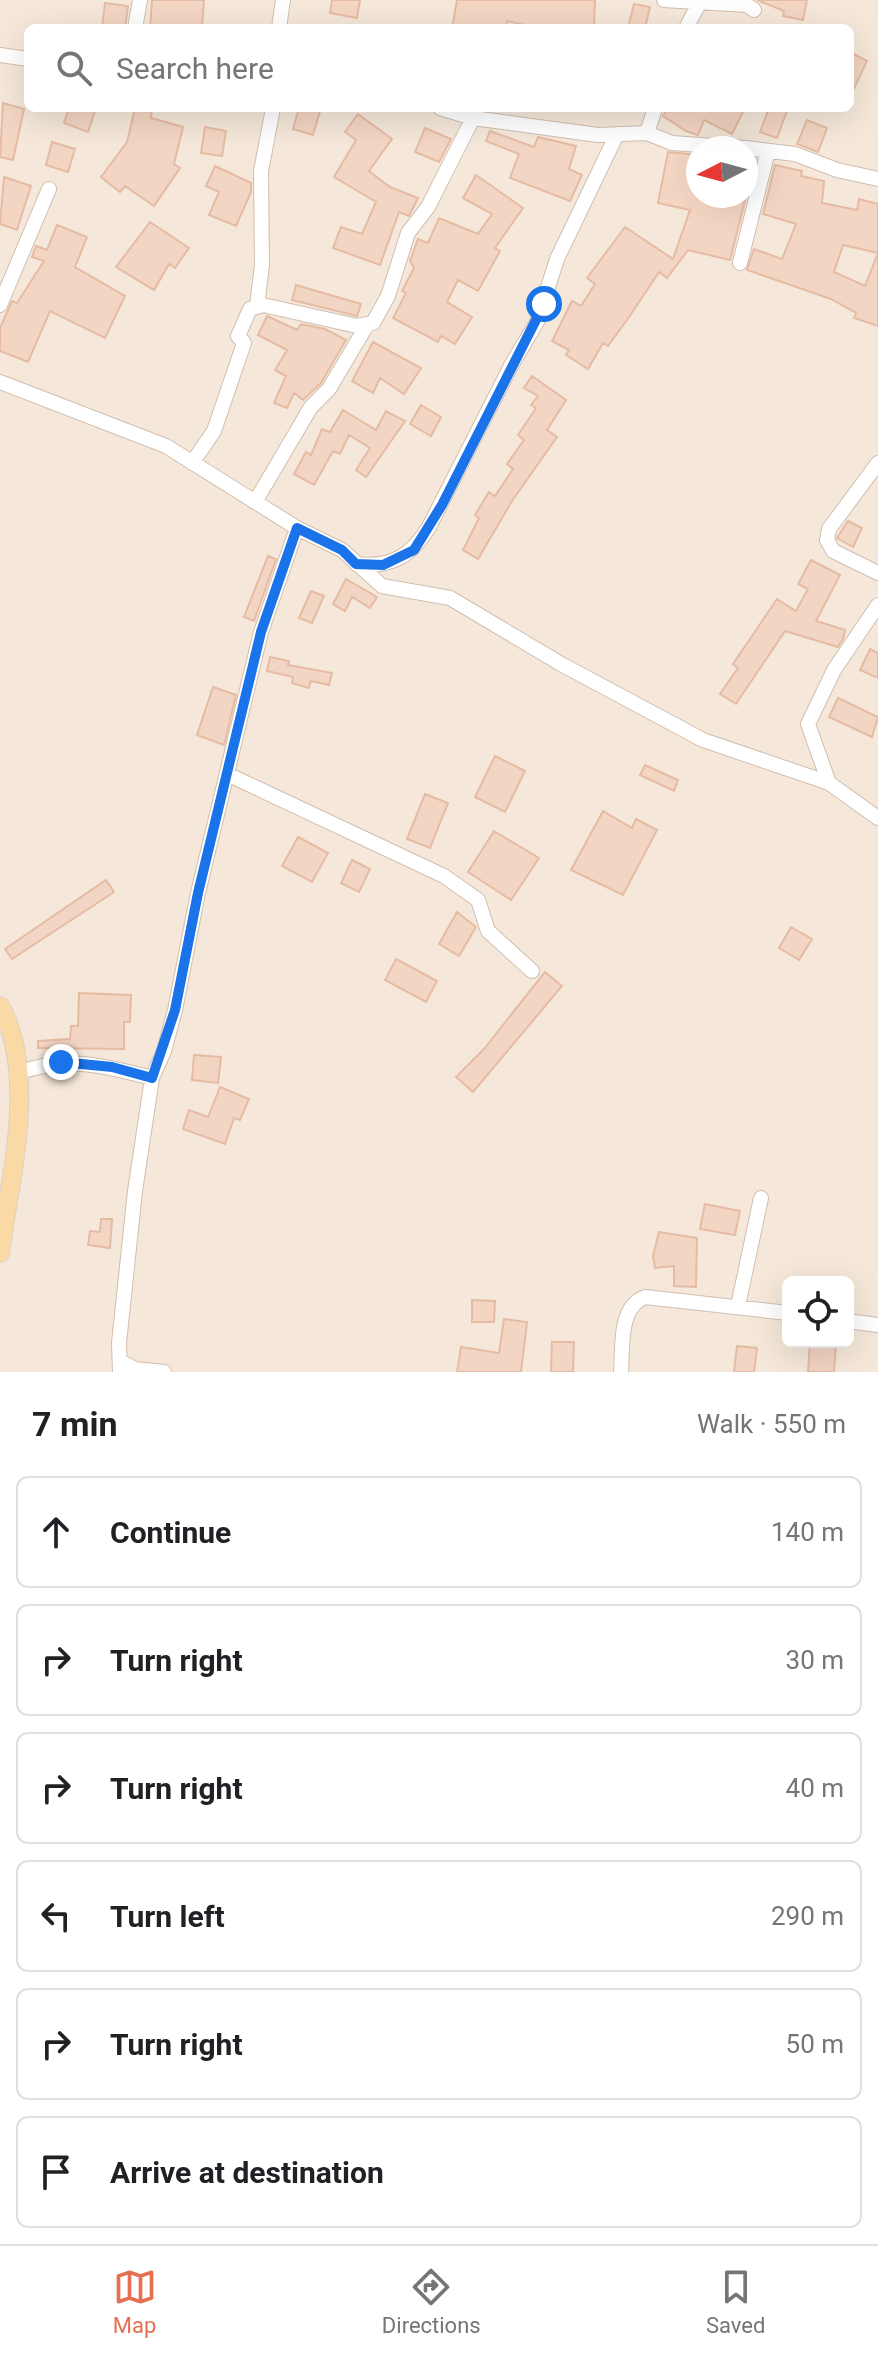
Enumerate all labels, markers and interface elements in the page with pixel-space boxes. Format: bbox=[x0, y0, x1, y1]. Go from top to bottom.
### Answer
search box bbox=[24, 24, 854, 112]
icon: search bbox=[52, 46, 96, 90]
text: Search here bbox=[116, 51, 274, 86]
north arrow bbox=[686, 136, 758, 208]
route start bbox=[526, 286, 562, 322]
route end bbox=[43, 1044, 79, 1080]
map controls bbox=[782, 1276, 854, 1348]
button: locate bbox=[782, 1276, 854, 1348]
text: 7 min bbox=[32, 1404, 117, 1444]
text: Walk · 550 m bbox=[697, 1409, 846, 1439]
icon: ahead bbox=[34, 1510, 78, 1554]
text: Continue bbox=[110, 1515, 231, 1550]
text: 140 m bbox=[771, 1517, 844, 1547]
icon: right bbox=[34, 1638, 78, 1682]
text: Turn right bbox=[110, 1643, 243, 1678]
text: 30 m bbox=[786, 1645, 844, 1675]
icon: right bbox=[34, 1766, 78, 1810]
text: Turn right bbox=[110, 1771, 243, 1806]
text: 40 m bbox=[786, 1773, 844, 1803]
icon: left bbox=[34, 1894, 78, 1938]
text: Turn left bbox=[110, 1899, 225, 1934]
text: 290 m bbox=[771, 1901, 844, 1931]
icon: right bbox=[34, 2022, 78, 2066]
text: Turn right bbox=[110, 2027, 243, 2062]
text: 50 m bbox=[786, 2029, 844, 2059]
icon: arrive bbox=[34, 2150, 78, 2194]
text: Arrive at destination bbox=[110, 2155, 384, 2190]
tab: Map bbox=[113, 2265, 157, 2338]
tab: Directions bbox=[382, 2265, 481, 2338]
tab: Saved bbox=[706, 2265, 765, 2338]

